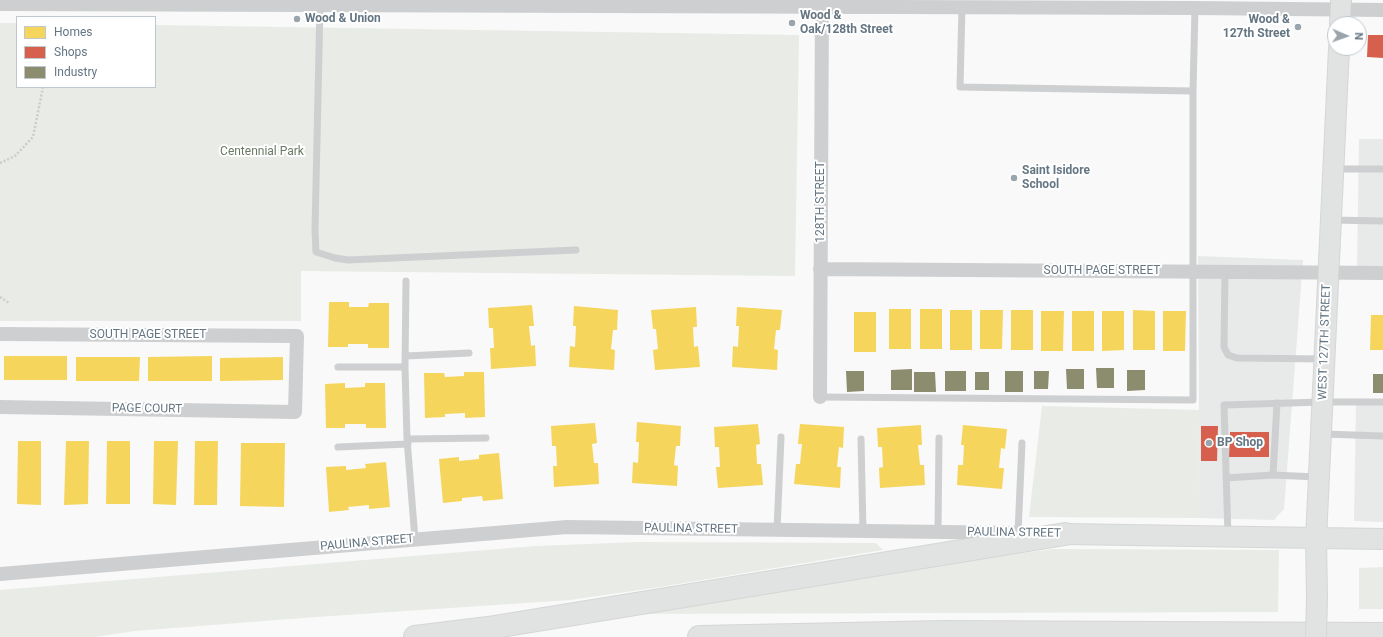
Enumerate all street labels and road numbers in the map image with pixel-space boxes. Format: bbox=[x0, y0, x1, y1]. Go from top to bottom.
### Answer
street label: 128TH STREET bbox=[814, 161, 828, 243]
street label: SOUTH PAGE STREET bbox=[1044, 264, 1160, 278]
street label: WEST 127TH STREET bbox=[1316, 284, 1334, 400]
street label: SOUTH PAGE STREET bbox=[90, 328, 206, 342]
street label: PAGE COURT bbox=[112, 401, 182, 417]
street label: PAULINA STREET bbox=[644, 521, 738, 537]
street label: PAULINA STREET bbox=[967, 525, 1061, 541]
street label: PAULINA STREET bbox=[320, 532, 414, 554]

